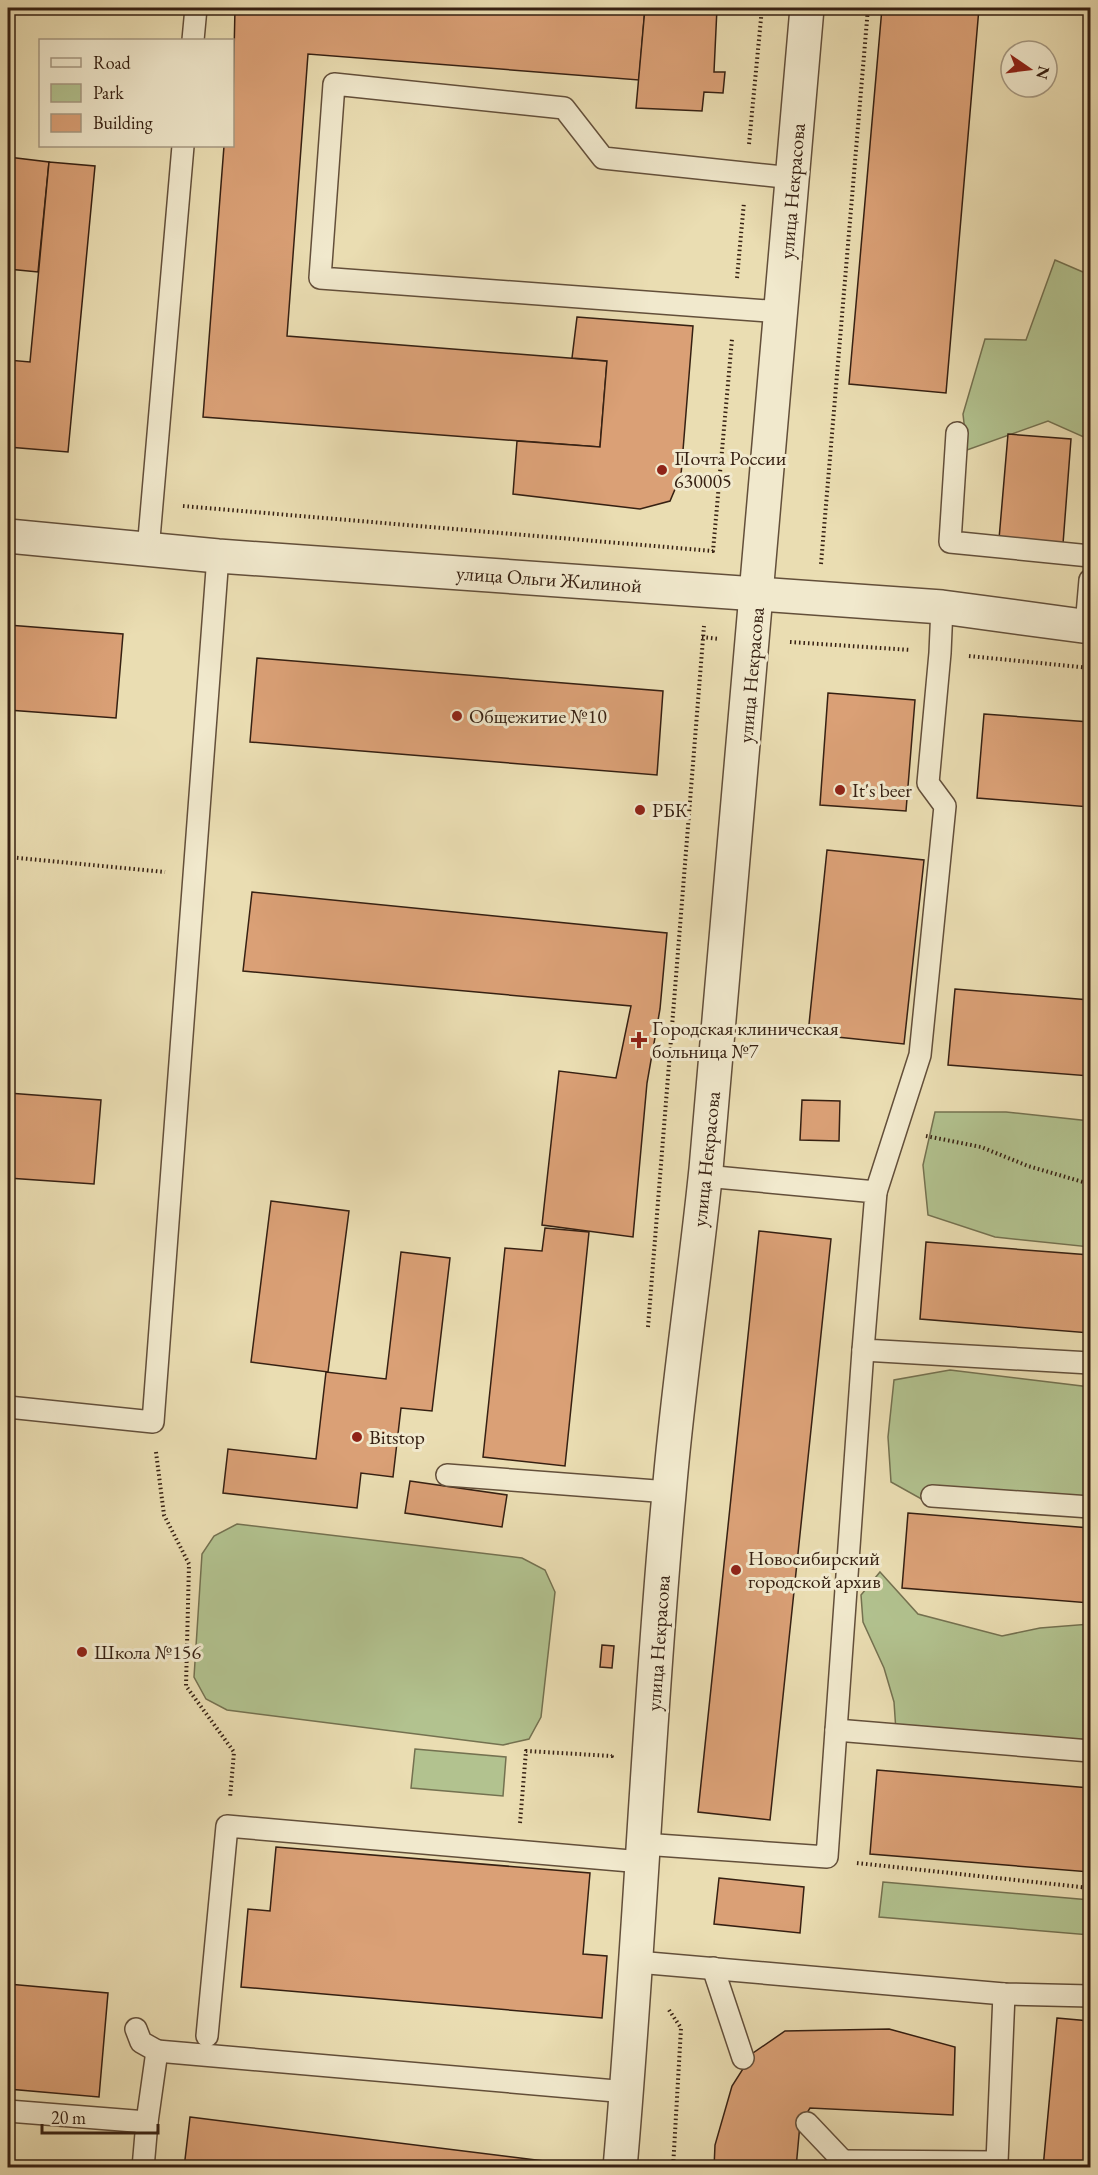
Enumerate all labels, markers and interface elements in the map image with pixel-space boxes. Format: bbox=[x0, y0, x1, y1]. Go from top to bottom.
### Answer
legend bbox=[39, 39, 234, 147]
north arrow bbox=[999, 39, 1059, 99]
text: Road bbox=[93, 51, 132, 74]
text: N bbox=[1031, 64, 1055, 81]
text: Park bbox=[93, 81, 124, 104]
text: Building bbox=[93, 111, 153, 134]
street label: улица Некрасова bbox=[773, 122, 811, 260]
place label: Почта России 630005 bbox=[674, 445, 787, 494]
marker: Почта России 630005 bbox=[655, 463, 669, 477]
street label: улица Ольги Жилиной bbox=[455, 560, 643, 598]
street label: улица Некрасова bbox=[732, 606, 770, 744]
place label: Общежитие №10 bbox=[469, 703, 607, 729]
marker: Общежитие №10 bbox=[450, 709, 464, 723]
place label: It's beer bbox=[852, 777, 912, 803]
marker: It's beer bbox=[833, 783, 847, 797]
place label: РБК bbox=[652, 797, 689, 823]
marker: РБК bbox=[633, 803, 647, 817]
place label: Городская клиническая больница №7 bbox=[652, 1015, 839, 1064]
marker: Городская клиническая больница №7 bbox=[630, 1031, 648, 1049]
street label: улица Некрасова bbox=[686, 1090, 726, 1228]
place label: Bitstop bbox=[369, 1424, 425, 1450]
marker: Bitstop bbox=[350, 1430, 364, 1444]
place label: Новосибирский городской архив bbox=[748, 1545, 881, 1594]
marker: Новосибирский городской архив bbox=[729, 1563, 743, 1577]
street label: улица Некрасова bbox=[640, 1574, 676, 1712]
place label: Школа №156 bbox=[94, 1639, 201, 1665]
marker: Школа №156 bbox=[75, 1645, 89, 1659]
scale bar bbox=[42, 2097, 158, 2135]
text: 20 m bbox=[51, 2106, 86, 2129]

